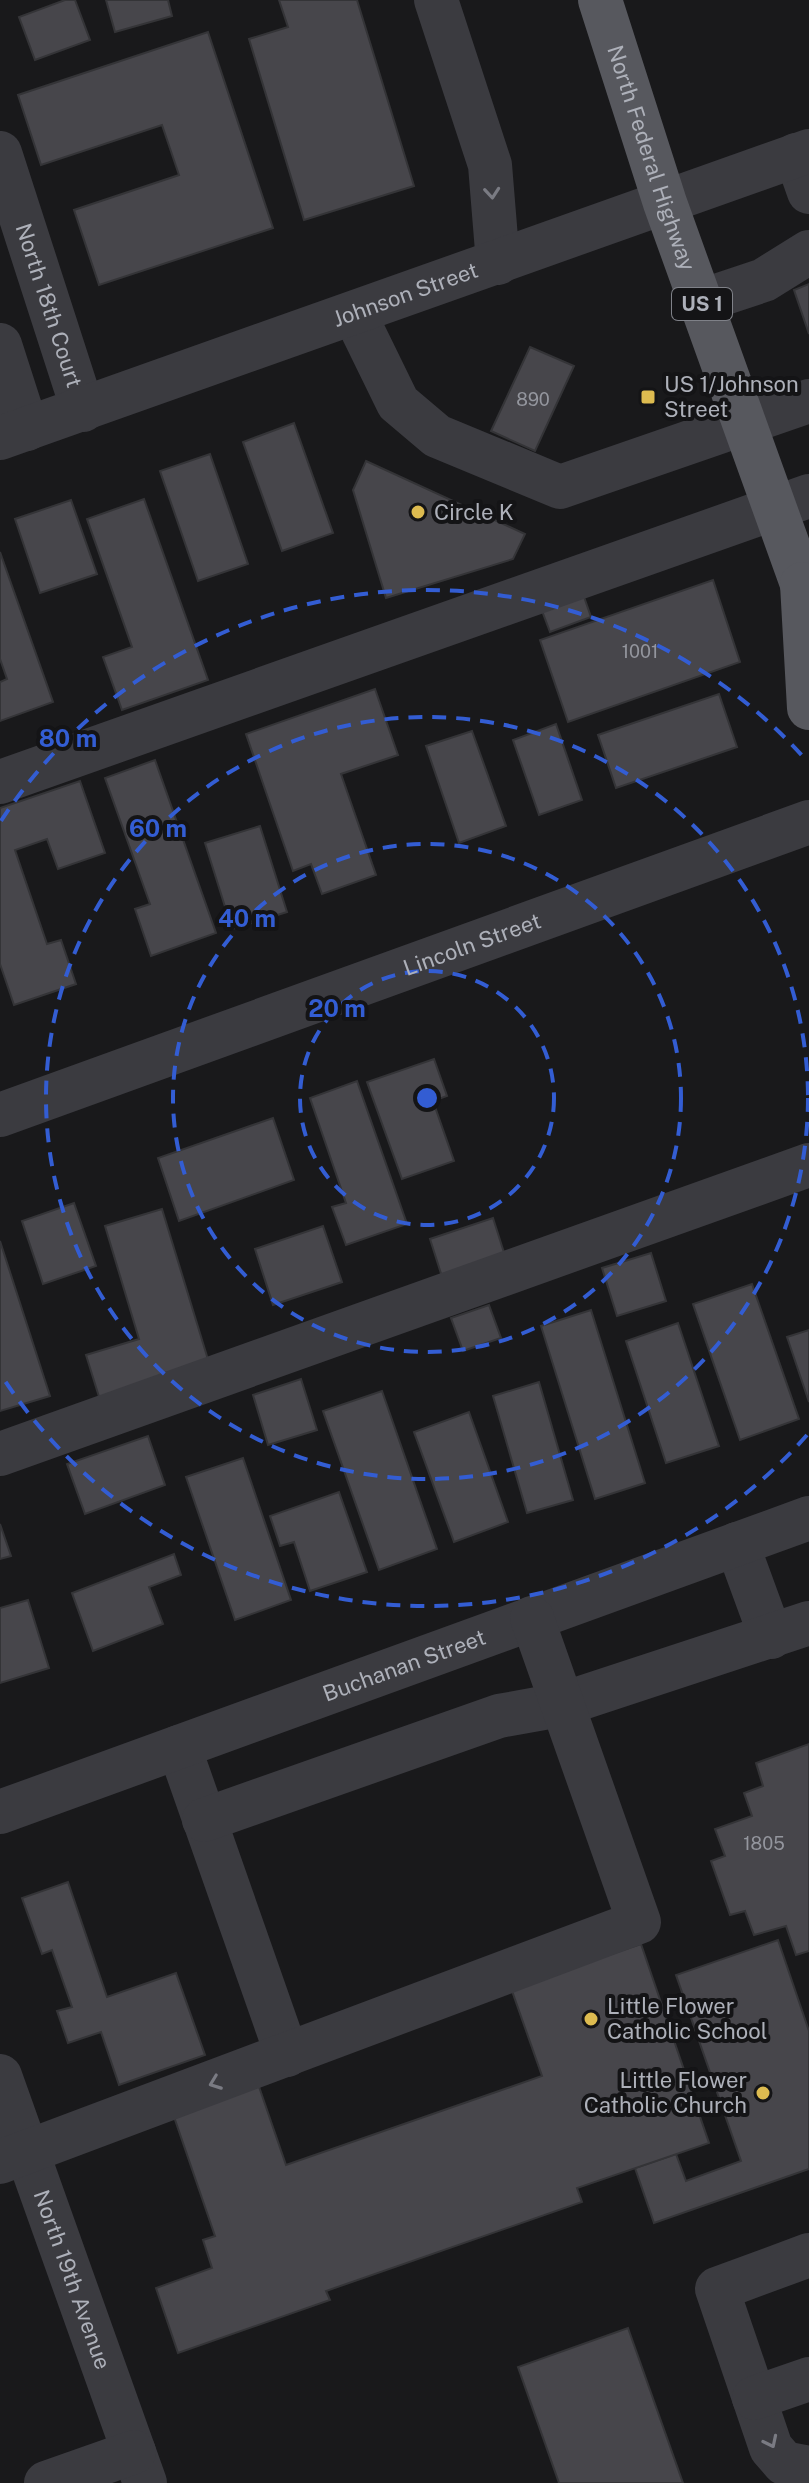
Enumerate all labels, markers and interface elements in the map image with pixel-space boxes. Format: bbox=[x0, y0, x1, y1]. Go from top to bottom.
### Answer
street label: North Federal Highway bbox=[602, 42, 701, 274]
one-way arrow bbox=[483, 186, 500, 199]
street label: North 18th Court bbox=[11, 220, 88, 391]
street label: Johnson Street bbox=[329, 257, 481, 332]
road number: US 1 bbox=[672, 288, 732, 320]
place label: US 1/Johnson Street bbox=[664, 371, 799, 422]
marker: US 1/Johnson Street bbox=[639, 388, 657, 406]
house number: 890 bbox=[516, 389, 550, 410]
place label: Circle K bbox=[434, 499, 514, 525]
marker: Circle K bbox=[409, 503, 427, 521]
house number: 1001 bbox=[622, 641, 658, 662]
text: 80 m bbox=[39, 724, 97, 752]
text: 60 m bbox=[129, 814, 187, 842]
text: 40 m bbox=[218, 904, 276, 932]
street label: Lincoln Street bbox=[400, 907, 544, 981]
text: 20 m bbox=[308, 994, 366, 1022]
centre of rings bbox=[413, 1084, 441, 1112]
street label: Buchanan Street bbox=[319, 1624, 489, 1707]
house number: 1805 bbox=[743, 1833, 785, 1854]
place label: Little Flower Catholic School bbox=[607, 1993, 767, 2044]
marker: Little Flower Catholic School bbox=[582, 2010, 600, 2028]
place label: Little Flower Catholic Church bbox=[584, 2067, 747, 2118]
one-way arrow bbox=[209, 2073, 223, 2090]
marker: Little Flower Catholic Church bbox=[754, 2084, 772, 2102]
street label: North 19th Avenue bbox=[29, 2186, 116, 2373]
one-way arrow bbox=[761, 2433, 777, 2448]

